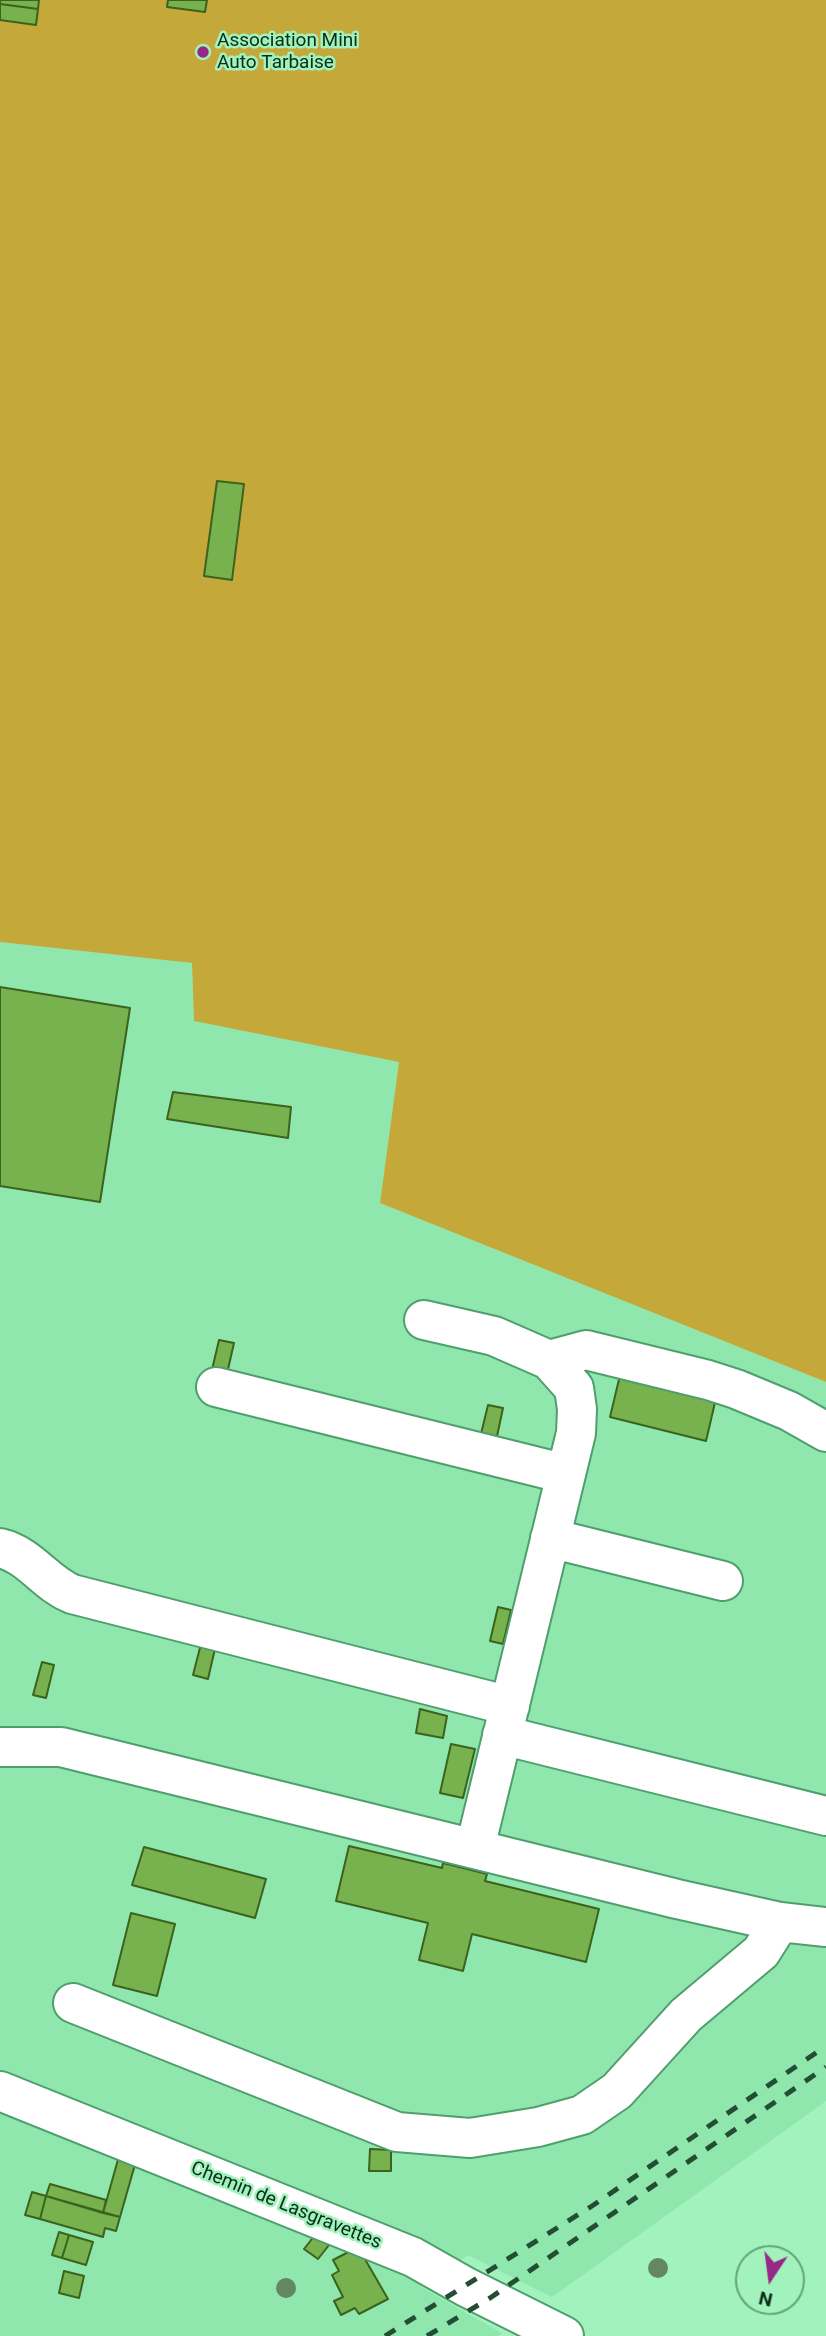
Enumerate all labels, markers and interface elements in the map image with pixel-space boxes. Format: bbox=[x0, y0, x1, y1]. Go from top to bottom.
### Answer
place label: Association Mini Auto Tarbaise bbox=[217, 30, 358, 74]
marker: Association Mini Auto Tarbaise bbox=[195, 44, 211, 60]
street label: Chemin de Lasgravettes bbox=[187, 2157, 385, 2255]
north arrow bbox=[735, 2245, 805, 2315]
text: N bbox=[756, 2286, 775, 2312]

